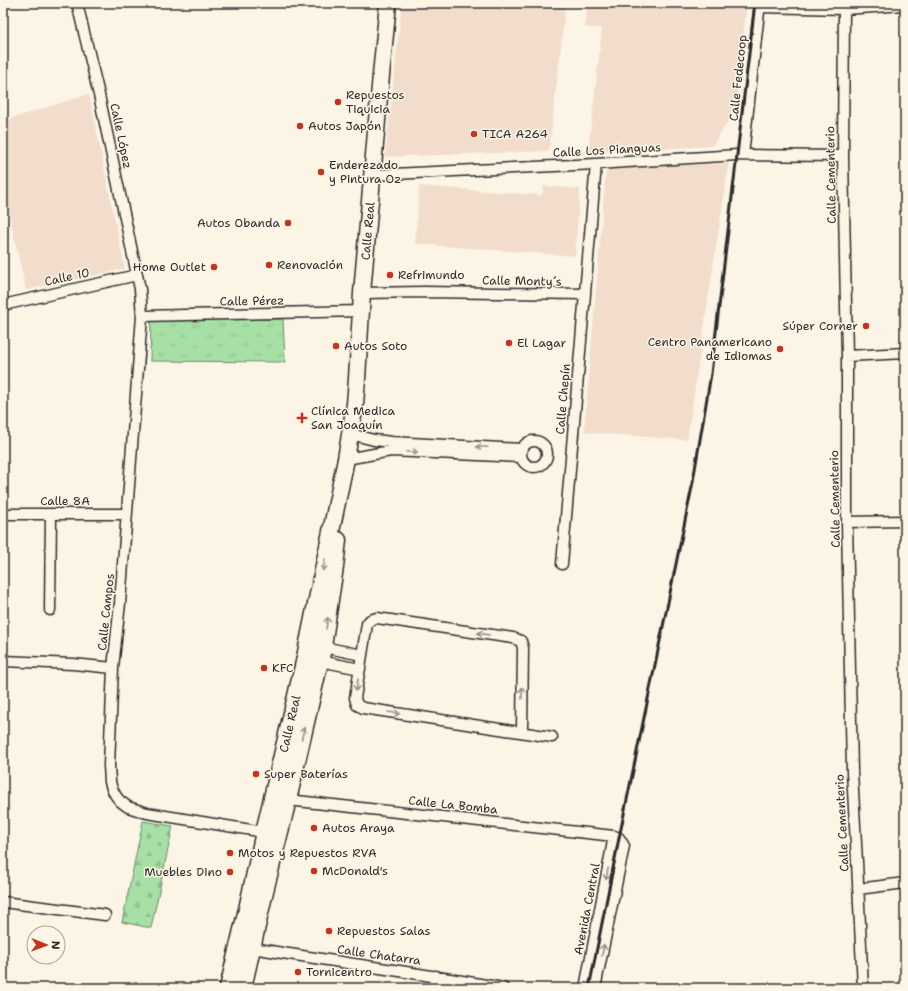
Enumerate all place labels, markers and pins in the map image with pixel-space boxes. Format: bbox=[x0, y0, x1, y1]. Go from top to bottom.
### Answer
place label: Repuestos Tiquicia bbox=[346, 87, 405, 117]
marker: Repuestos Tiquicia bbox=[333, 97, 343, 107]
place label: Autos Japón bbox=[308, 118, 381, 134]
marker: Autos Japón bbox=[295, 121, 305, 131]
place label: TICA A264 bbox=[482, 126, 548, 142]
marker: TICA A264 bbox=[469, 129, 479, 139]
place label: Enderezado y Pintura Oz bbox=[329, 157, 401, 187]
marker: Enderezado y Pintura Oz bbox=[316, 167, 326, 177]
place label: Autos Obanda bbox=[197, 215, 281, 231]
marker: Autos Obanda bbox=[283, 218, 293, 228]
place label: Renovación bbox=[277, 257, 343, 273]
place label: Home Outlet bbox=[133, 259, 206, 275]
marker: Renovación bbox=[264, 260, 274, 270]
marker: Home Outlet bbox=[209, 262, 219, 272]
place label: Refrimundo bbox=[398, 267, 465, 283]
marker: Refrimundo bbox=[385, 270, 395, 280]
place label: Súper Corner bbox=[783, 318, 858, 334]
marker: Súper Corner bbox=[861, 321, 871, 331]
place label: Centro Panamericano de Idiomas bbox=[648, 334, 772, 364]
place label: El Lagar bbox=[517, 335, 566, 351]
place label: Autos Soto bbox=[344, 338, 407, 354]
marker: El Lagar bbox=[504, 338, 514, 348]
marker: Autos Soto bbox=[331, 341, 341, 351]
marker: Centro Panamericano de Idiomas bbox=[775, 344, 785, 354]
place label: Clínica Medica San Joaquín bbox=[311, 403, 396, 433]
marker: Clínica Medica San Joaquín bbox=[296, 412, 308, 424]
place label: KFC bbox=[272, 660, 293, 676]
marker: KFC bbox=[259, 663, 269, 673]
place label: Super Baterías bbox=[264, 766, 348, 782]
marker: Super Baterías bbox=[251, 769, 261, 779]
place label: Autos Araya bbox=[322, 820, 395, 836]
marker: Autos Araya bbox=[309, 823, 319, 833]
place label: Motos y Repuestos RVA bbox=[238, 845, 377, 861]
marker: Motos y Repuestos RVA bbox=[225, 848, 235, 858]
place label: McDonald's bbox=[322, 863, 388, 879]
place label: Muebles Dino bbox=[144, 864, 222, 880]
marker: McDonald's bbox=[309, 866, 319, 876]
marker: Muebles Dino bbox=[225, 867, 235, 877]
place label: Repuestos Salas bbox=[337, 923, 431, 939]
marker: Repuestos Salas bbox=[324, 926, 334, 936]
place label: Tornicentro bbox=[306, 964, 372, 980]
marker: Tornicentro bbox=[293, 967, 303, 977]

